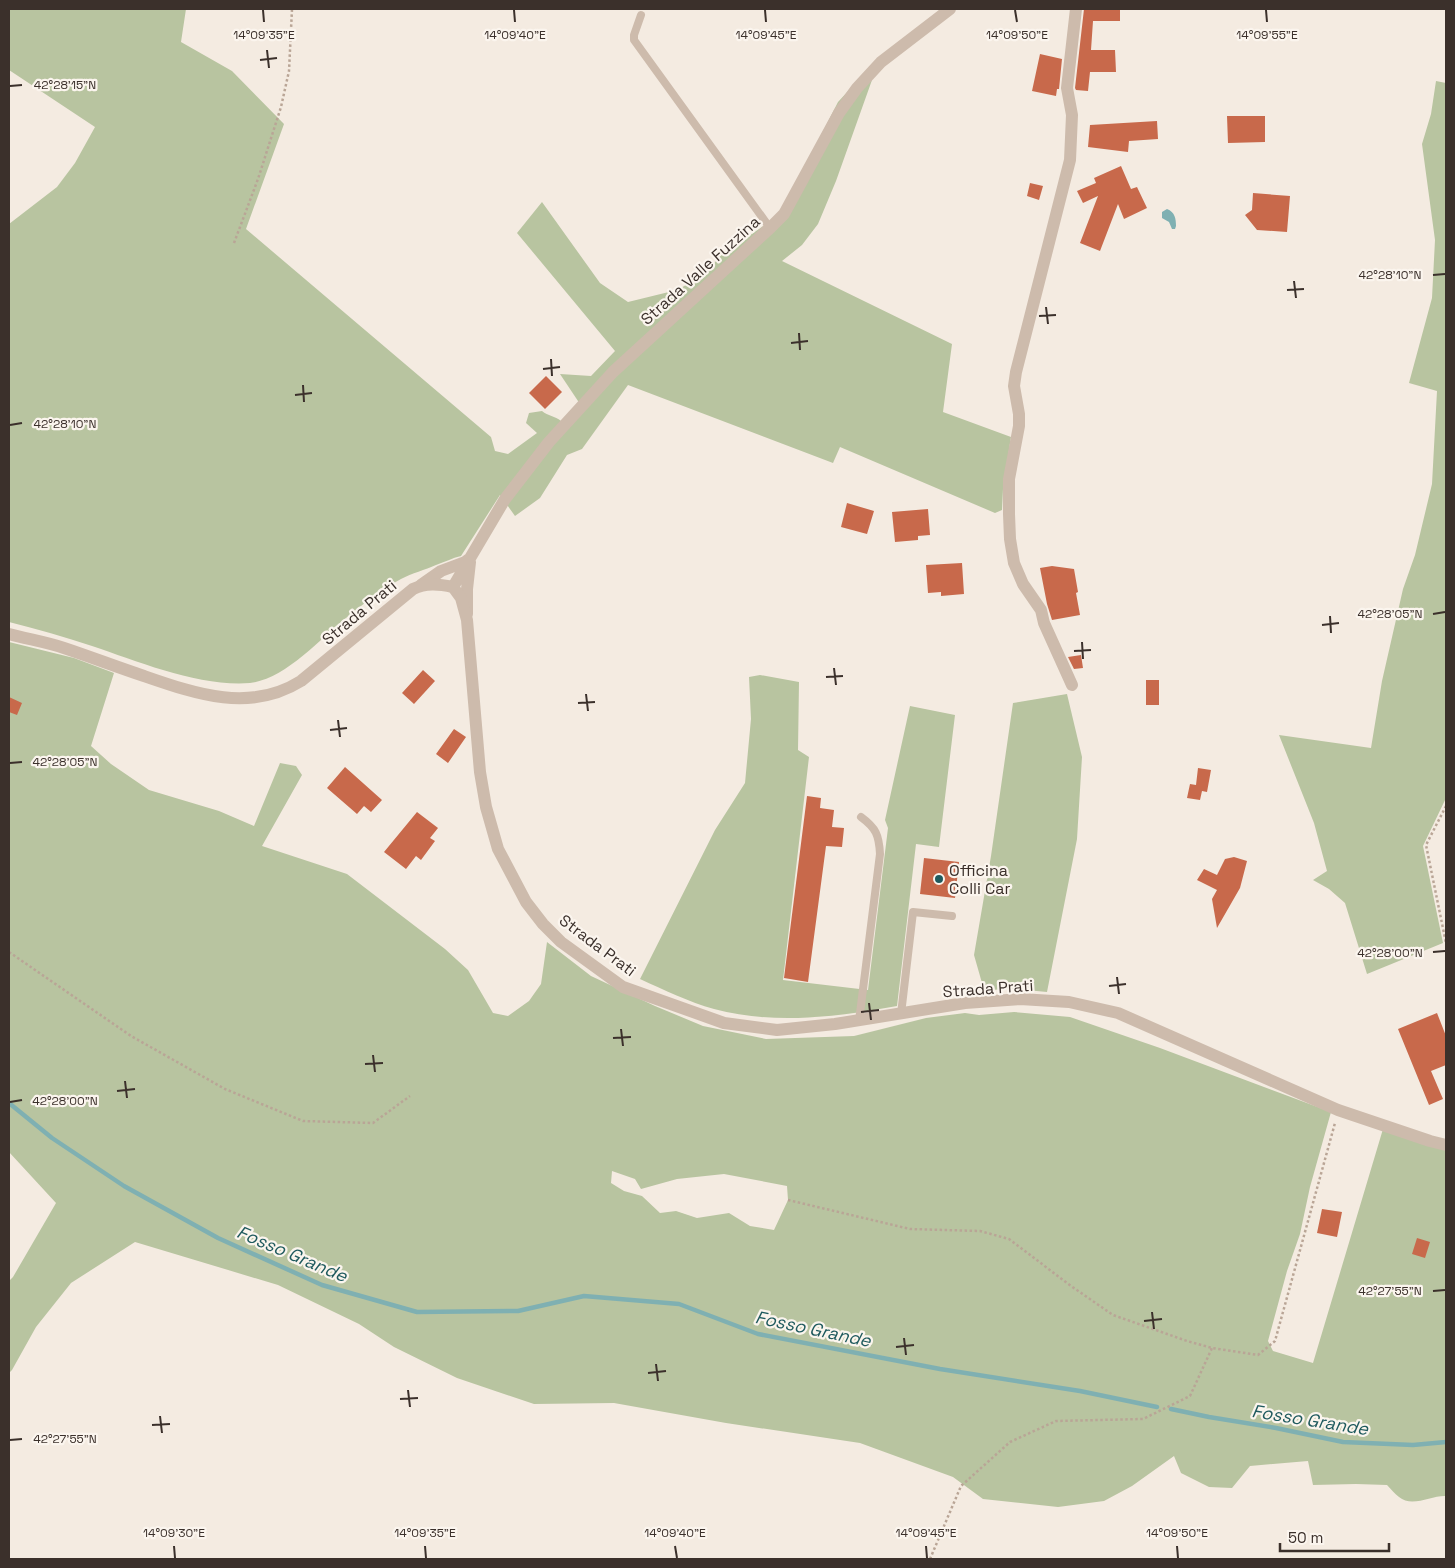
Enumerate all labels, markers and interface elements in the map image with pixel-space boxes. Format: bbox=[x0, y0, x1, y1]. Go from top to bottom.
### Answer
text: 14°09'35"E bbox=[233, 27, 295, 43]
text: 14°09'40"E bbox=[484, 27, 546, 43]
text: 14°09'45"E bbox=[735, 27, 797, 43]
text: 14°09'50"E bbox=[986, 27, 1048, 43]
text: 14°09'55"E bbox=[1236, 27, 1298, 43]
text: 42°28'15"N bbox=[34, 77, 96, 93]
street label: Strada Valle Fuzzina bbox=[636, 211, 764, 329]
text: 42°28'10"N bbox=[1359, 267, 1421, 283]
text: 42°28'10"N bbox=[34, 416, 96, 432]
street label: Strada Prati bbox=[318, 575, 401, 650]
text: 42°28'05"N bbox=[1358, 606, 1422, 622]
text: 42°28'05"N bbox=[33, 754, 97, 770]
place label: Officina Colli Car bbox=[949, 860, 1011, 899]
marker: Officina Colli Car bbox=[933, 873, 945, 885]
street label: Strada Prati bbox=[555, 910, 640, 981]
text: 42°28'00"N bbox=[1357, 945, 1423, 961]
street label: Strada Prati bbox=[942, 975, 1034, 1002]
text: 42°28'00"N bbox=[32, 1093, 98, 1109]
water label: Fosso Grande bbox=[234, 1220, 352, 1288]
text: 42°27'55"N bbox=[1358, 1283, 1422, 1299]
water label: Fosso Grande bbox=[753, 1305, 874, 1352]
water label: Fosso Grande bbox=[1250, 1399, 1371, 1440]
text: 42°27'55"N bbox=[33, 1431, 97, 1447]
scale bar bbox=[1280, 1520, 1389, 1552]
text: 14°09'30"E bbox=[143, 1525, 205, 1541]
text: 14°09'35"E bbox=[394, 1525, 456, 1541]
text: 14°09'40"E bbox=[644, 1525, 706, 1541]
text: 14°09'45"E bbox=[895, 1525, 957, 1541]
text: 14°09'50"E bbox=[1146, 1525, 1208, 1541]
text: 50 m bbox=[1288, 1528, 1323, 1547]

